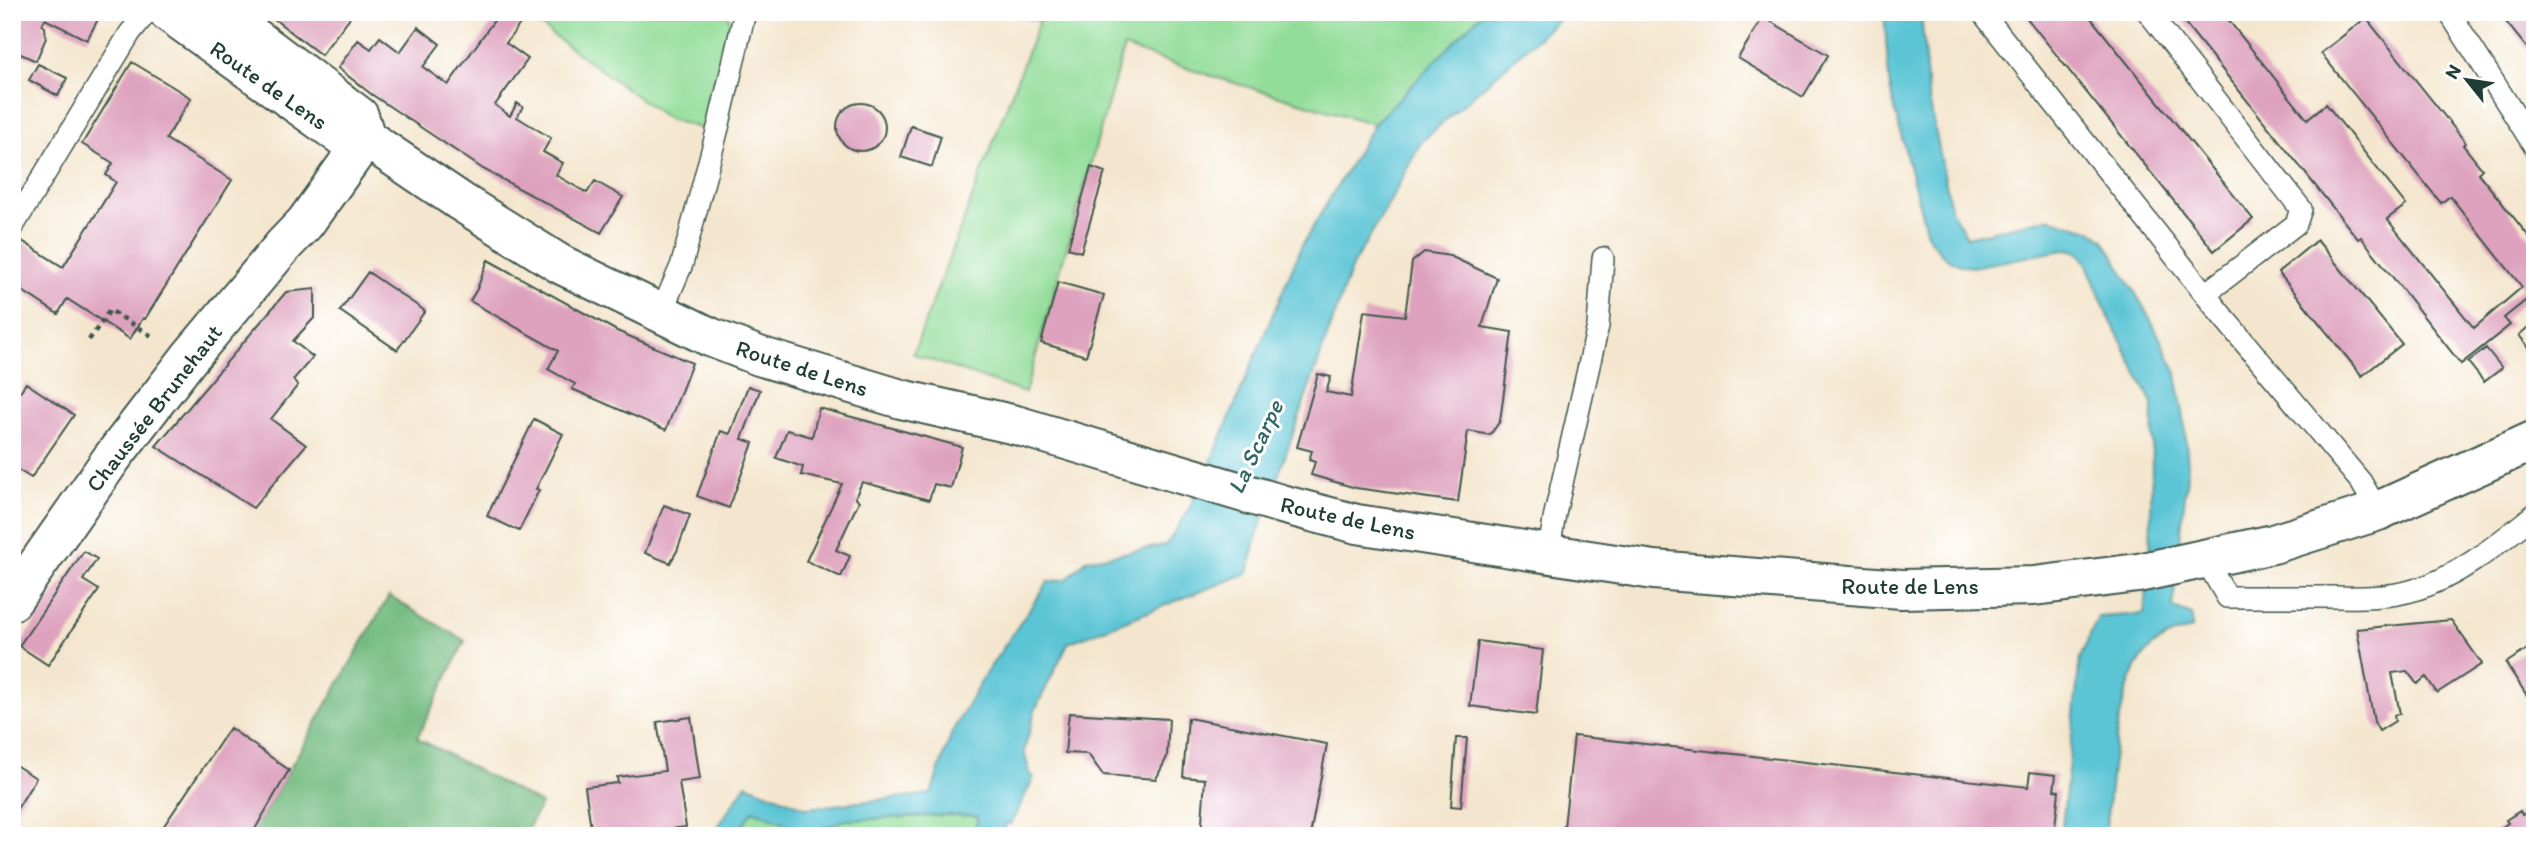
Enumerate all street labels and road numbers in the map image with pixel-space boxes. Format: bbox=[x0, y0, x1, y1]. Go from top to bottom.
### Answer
street label: Route de Lens bbox=[205, 34, 333, 136]
street label: Chaussée Brunehaut bbox=[80, 319, 228, 497]
street label: Route de Lens bbox=[732, 333, 872, 403]
street label: Route de Lens bbox=[1278, 490, 1418, 546]
street label: Route de Lens bbox=[1841, 572, 1979, 600]

